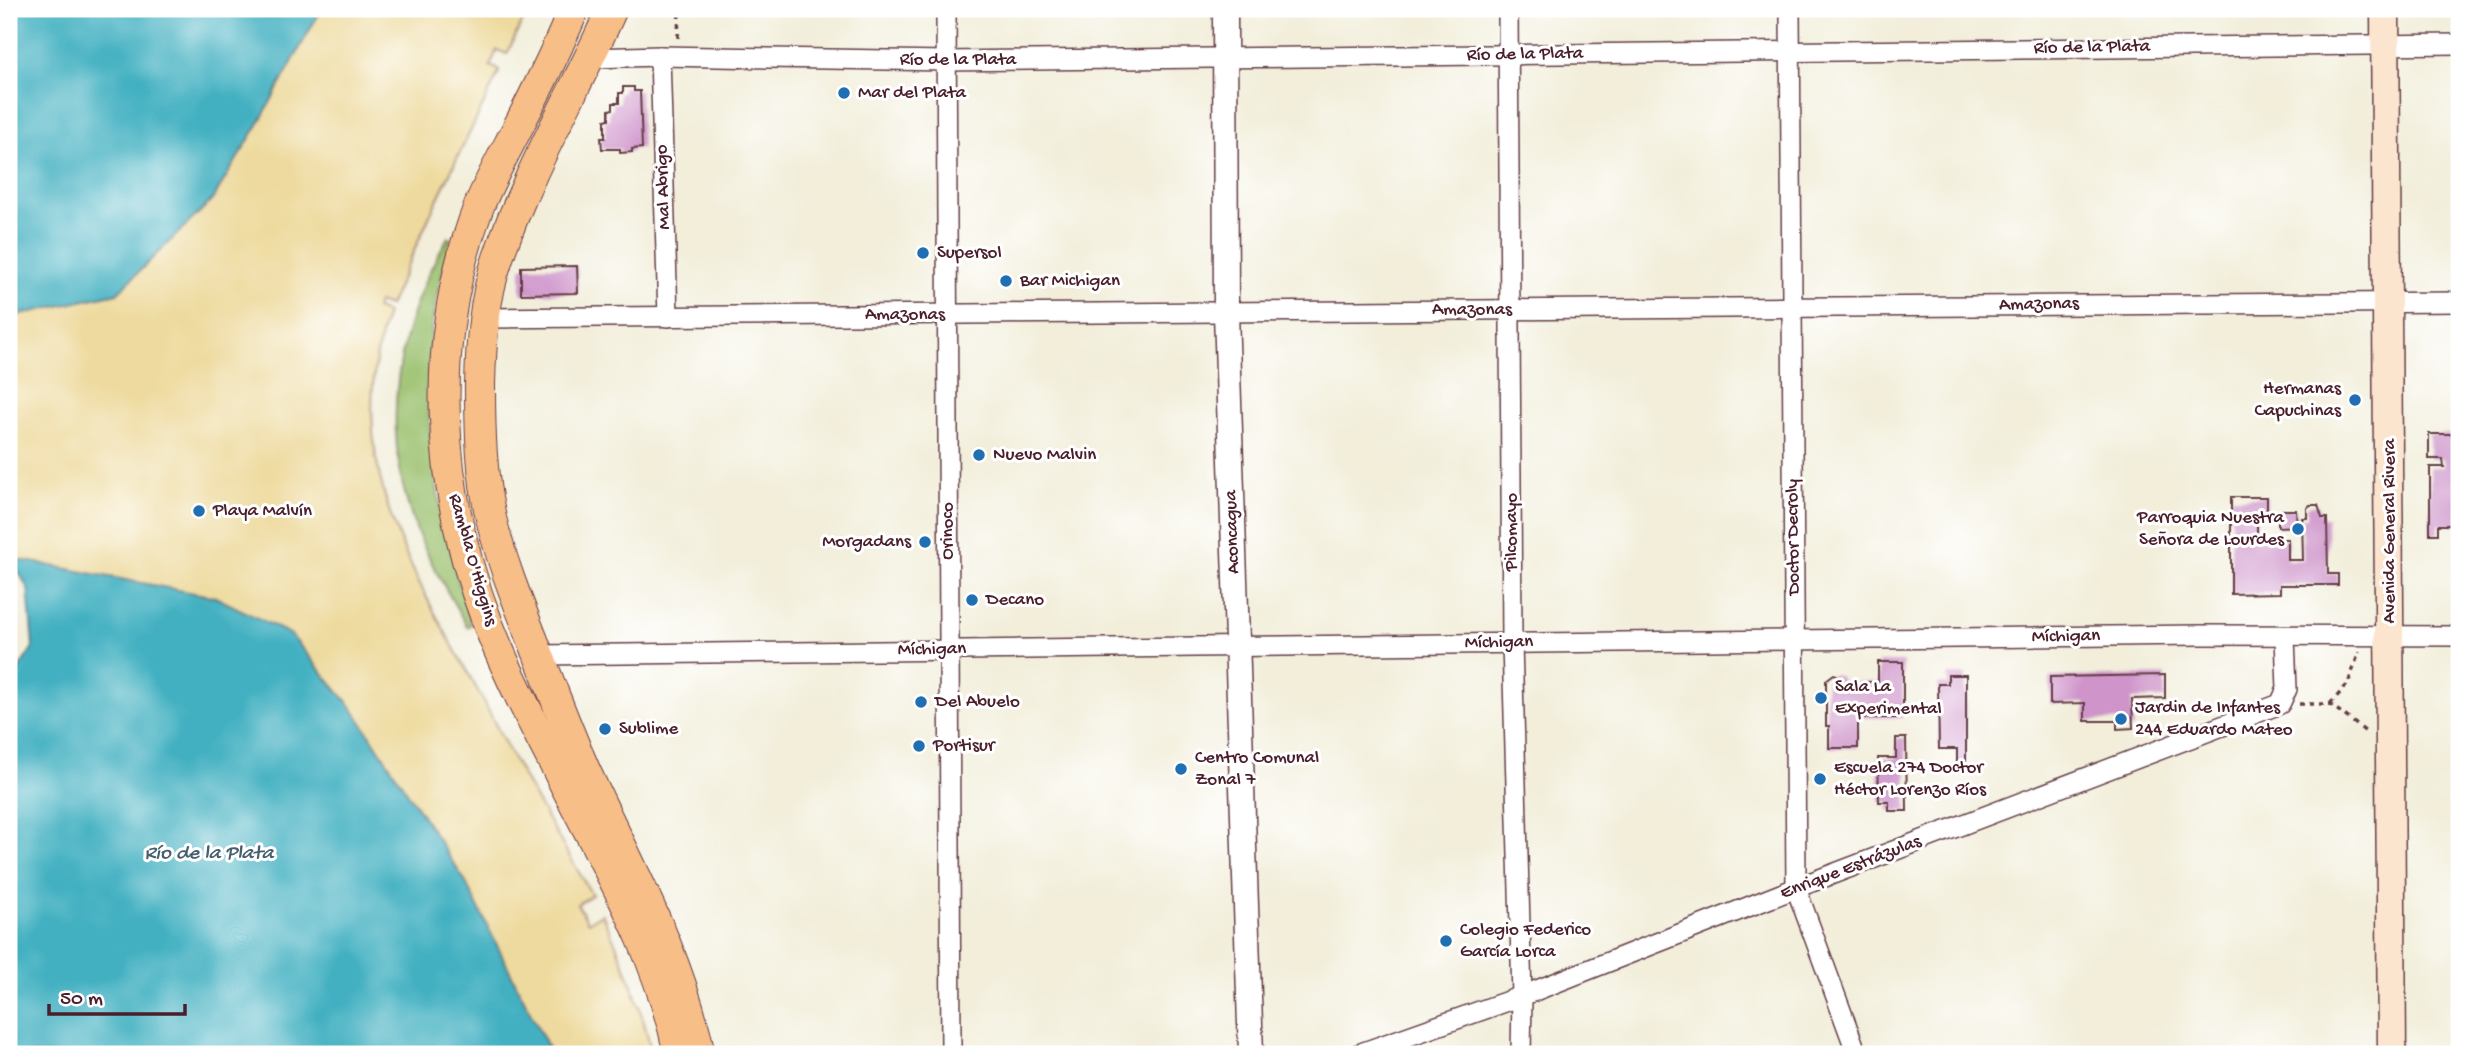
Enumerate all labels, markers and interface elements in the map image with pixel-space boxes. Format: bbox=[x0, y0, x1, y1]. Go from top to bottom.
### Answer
street label: Río de la Plata bbox=[2033, 35, 2152, 61]
street label: Río de la Plata bbox=[1466, 42, 1585, 68]
street label: Río de la Plata bbox=[900, 49, 1018, 72]
place label: Mar del Plata bbox=[858, 82, 968, 105]
marker: Mar del Plata bbox=[836, 85, 852, 101]
street label: Mal Abrigo bbox=[651, 144, 677, 230]
place label: Supersol bbox=[937, 242, 1002, 265]
marker: Supersol bbox=[915, 245, 931, 261]
place label: Bar Michigan bbox=[1019, 270, 1120, 293]
marker: Bar Michigan bbox=[998, 273, 1014, 289]
street label: Amazonas bbox=[1999, 293, 2080, 317]
street label: Amazonas bbox=[1432, 299, 1513, 322]
street label: Amazonas bbox=[865, 304, 946, 327]
place label: Hermanas Capuchinas bbox=[2255, 378, 2342, 423]
marker: Hermanas Capuchinas bbox=[2347, 392, 2363, 408]
street label: Avenida General Rivera bbox=[2379, 437, 2402, 623]
place label: Nuevo Malvin bbox=[993, 444, 1096, 467]
marker: Nuevo Malvin bbox=[971, 447, 987, 463]
street label: Doctor Decroly bbox=[1781, 478, 1807, 597]
street label: Aconcagua bbox=[1220, 488, 1246, 574]
street label: Rambla O'Higgins bbox=[442, 491, 502, 630]
street label: Pilcomayo bbox=[1501, 493, 1524, 572]
place label: Playa Malvín bbox=[212, 500, 312, 523]
street label: Orinoco bbox=[937, 502, 960, 560]
marker: Playa Malvín bbox=[191, 503, 207, 519]
place label: Parroquia Nuestra Señora de Lourdes bbox=[2136, 507, 2285, 552]
marker: Parroquia Nuestra Señora de Lourdes bbox=[2290, 521, 2306, 537]
place label: Morgadans bbox=[822, 531, 912, 554]
marker: Morgadans bbox=[917, 534, 933, 550]
place label: Decano bbox=[984, 589, 1044, 612]
marker: Decano bbox=[964, 592, 980, 608]
street label: Míchigan bbox=[2032, 625, 2100, 649]
street label: Míchigan bbox=[1465, 631, 1533, 655]
street label: Míchigan bbox=[898, 638, 966, 662]
place label: Sala La Experimental bbox=[1835, 676, 1942, 721]
marker: Sala La Experimental bbox=[1813, 690, 1829, 706]
place label: Del Abuelo bbox=[933, 691, 1020, 714]
marker: Del Abuelo bbox=[913, 694, 929, 710]
place label: Jardin de Infantes 244 Eduardo Mateo bbox=[2135, 697, 2293, 742]
marker: Jardin de Infantes 244 Eduardo Mateo bbox=[2113, 711, 2129, 727]
place label: Sublime bbox=[619, 718, 679, 741]
marker: Sublime bbox=[597, 721, 613, 737]
place label: Portisur bbox=[932, 735, 997, 758]
marker: Portisur bbox=[911, 738, 927, 754]
place label: Centro Comunal Zonal 7 bbox=[1195, 747, 1319, 792]
place label: Escuela 274 Doctor Héctor Lorenzo Ríos bbox=[1834, 757, 1987, 802]
marker: Centro Comunal Zonal 7 bbox=[1173, 761, 1189, 777]
marker: Escuela 274 Doctor Héctor Lorenzo Ríos bbox=[1812, 771, 1828, 787]
street label: Enrique Estrázulas bbox=[1777, 830, 1926, 905]
water label: Río de la Plata bbox=[145, 842, 275, 867]
place label: Colegio Federico García Lorca bbox=[1460, 919, 1591, 964]
marker: Colegio Federico García Lorca bbox=[1438, 933, 1454, 949]
scale bar bbox=[49, 972, 186, 1016]
text: 50 m bbox=[60, 988, 103, 1013]

